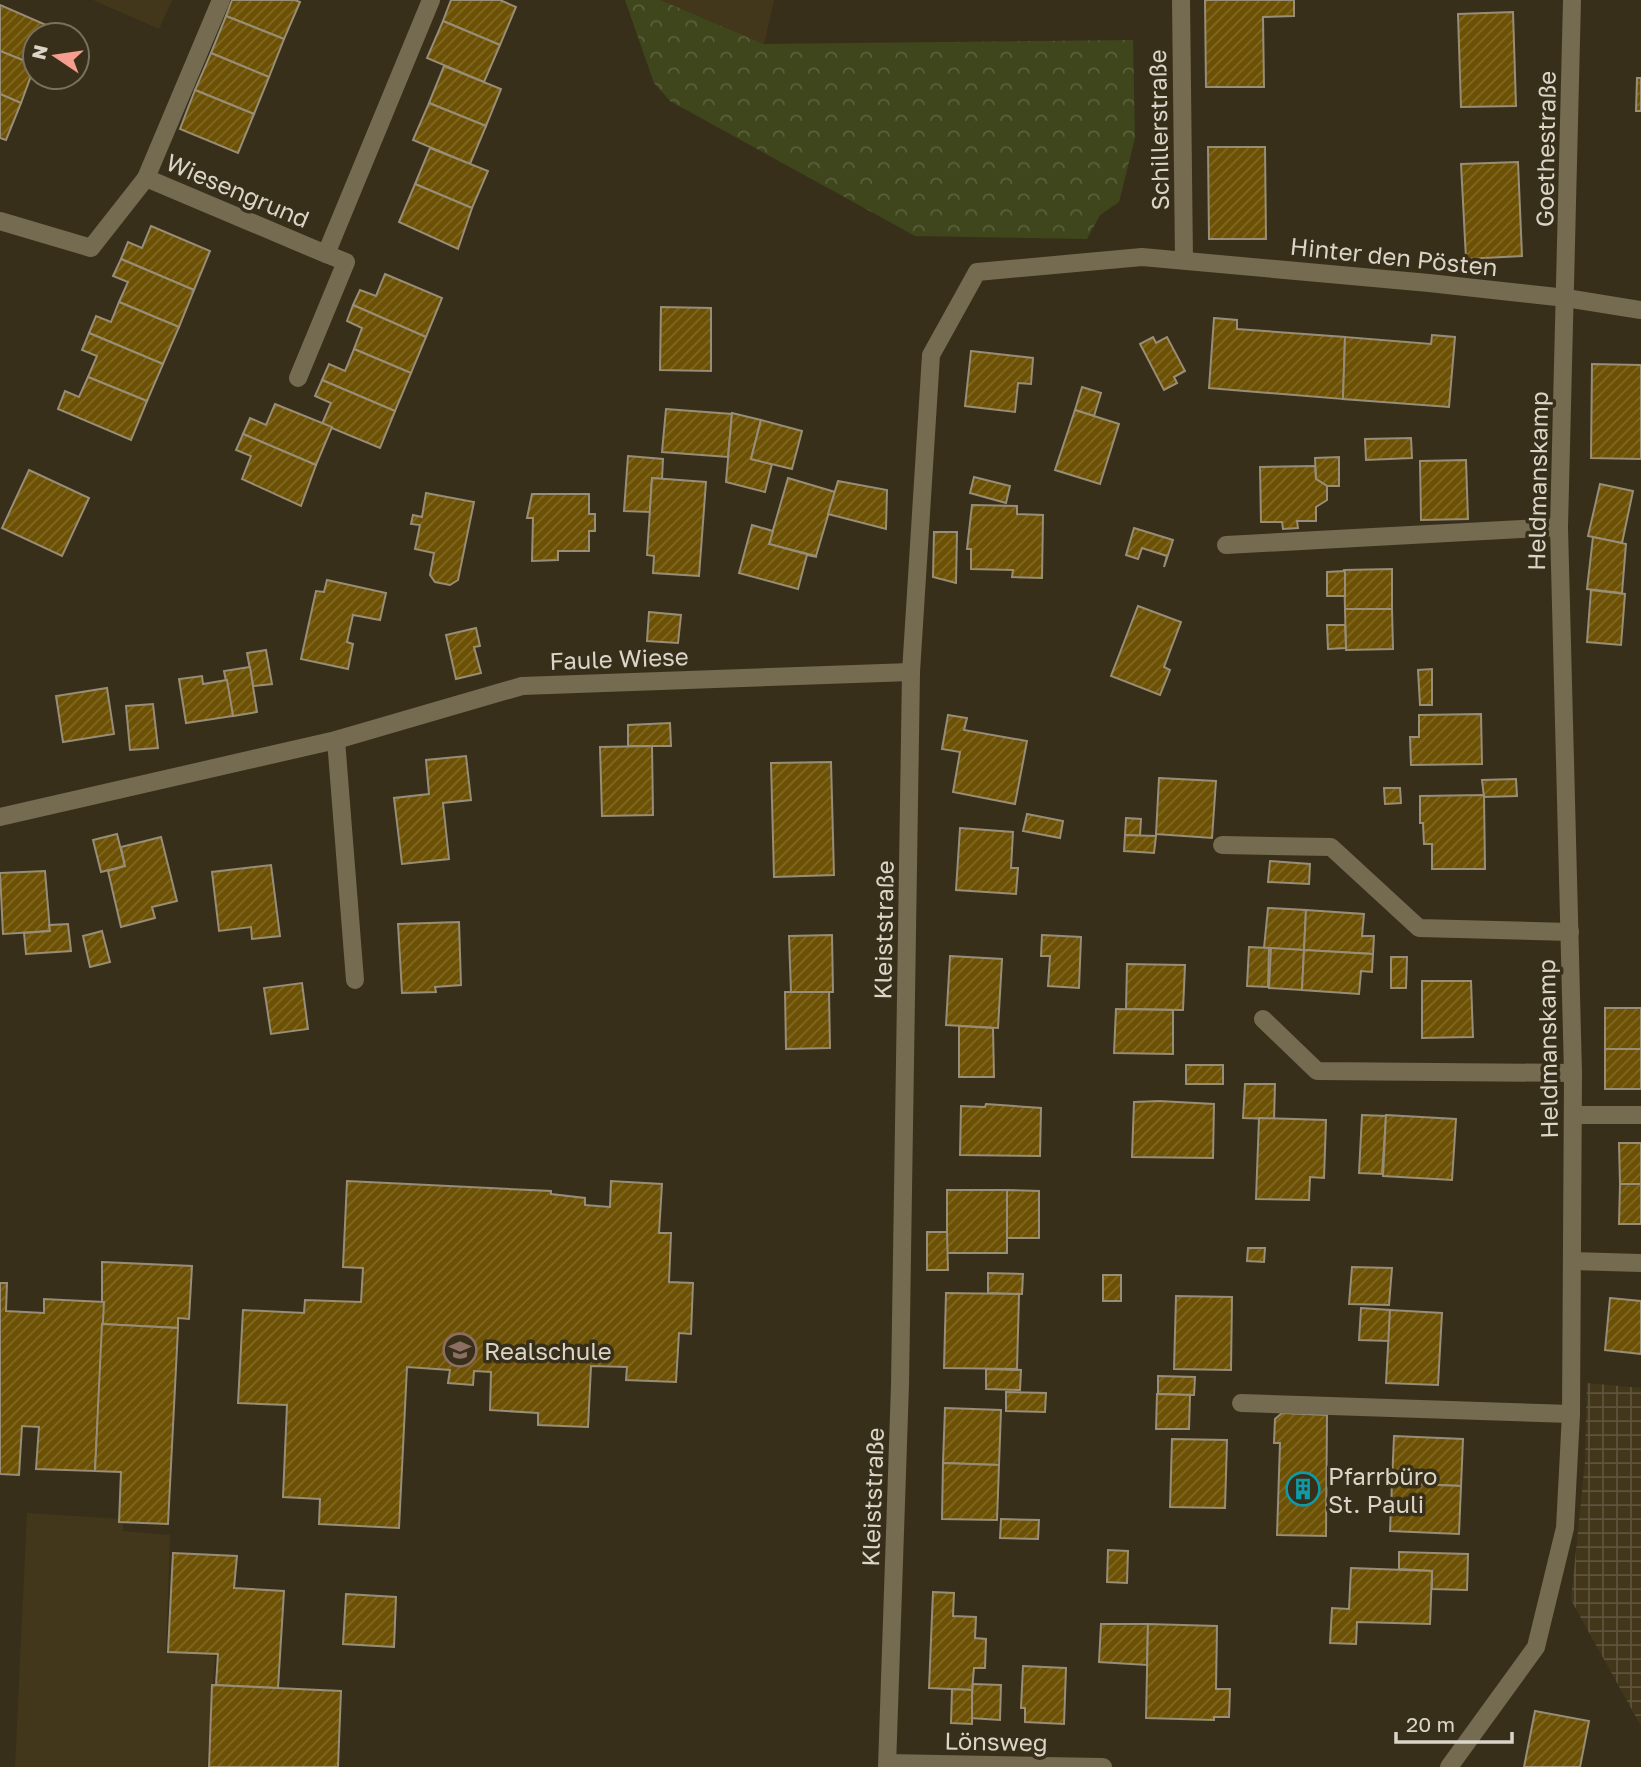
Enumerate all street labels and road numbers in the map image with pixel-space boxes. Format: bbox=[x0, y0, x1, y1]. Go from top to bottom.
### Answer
street label: Schillerstraße bbox=[1142, 49, 1174, 211]
street label: Goethestraße bbox=[1529, 71, 1561, 227]
street label: Wiesengrund bbox=[162, 147, 314, 233]
street label: Hinter den Pösten bbox=[1289, 231, 1499, 281]
street label: Heldmanskamp bbox=[1521, 391, 1553, 571]
street label: Faule Wiese bbox=[549, 641, 689, 675]
street label: Kleiststraße bbox=[867, 860, 899, 1000]
street label: Heldmanskamp bbox=[1531, 959, 1563, 1139]
street label: Kleiststraße bbox=[855, 1427, 889, 1567]
street label: Lönsweg bbox=[944, 1726, 1048, 1756]

